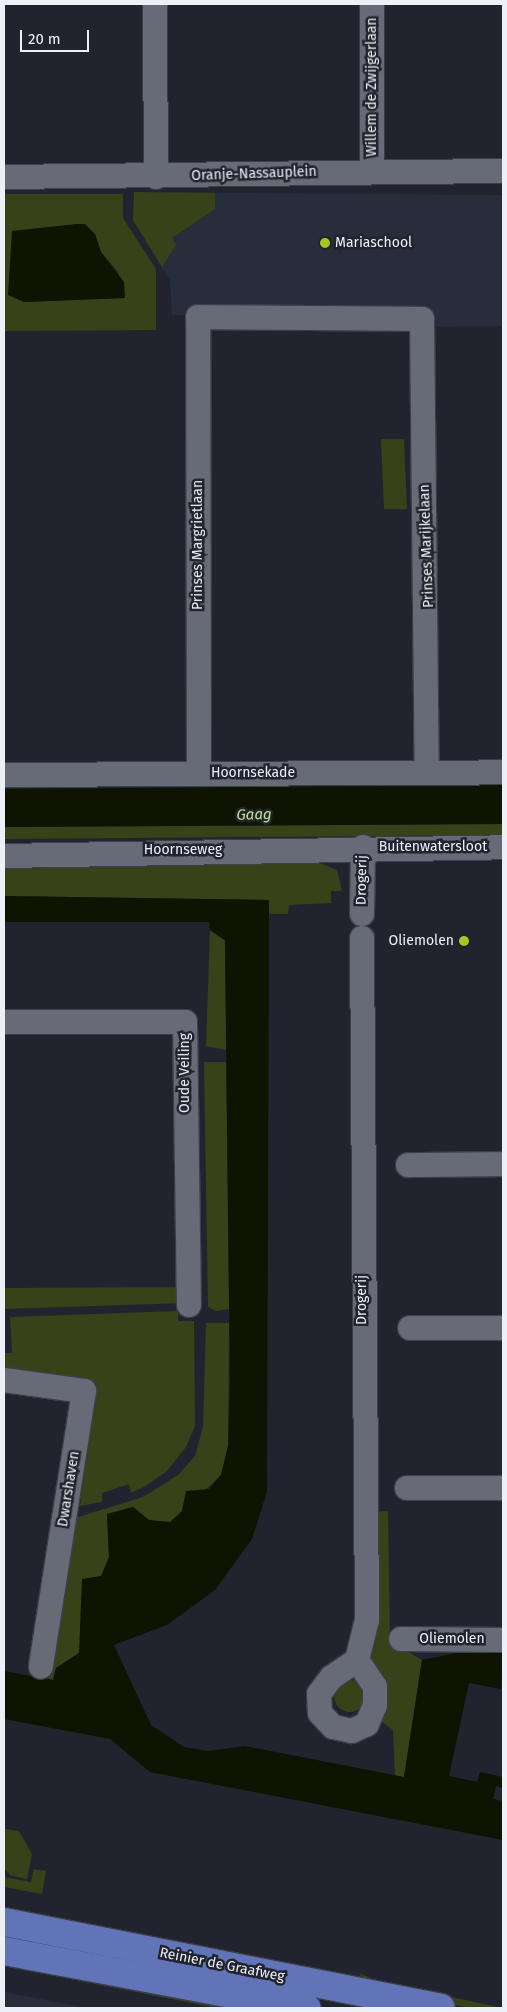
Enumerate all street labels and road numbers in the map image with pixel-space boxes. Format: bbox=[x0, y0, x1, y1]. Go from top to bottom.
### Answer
street label: Willem de Zwijgerlaan bbox=[364, 17, 380, 157]
street label: Oranje-Nassauplein bbox=[191, 163, 317, 185]
street label: Prinses Margrietlaan bbox=[190, 480, 206, 610]
street label: Prinses Marijkelaan bbox=[416, 484, 438, 608]
street label: Hoornsekade bbox=[211, 765, 295, 781]
street label: Buitenwatersloot bbox=[379, 839, 487, 855]
street label: Hoornseweg bbox=[144, 842, 222, 858]
street label: Drogerij bbox=[353, 855, 371, 905]
street label: Oude Veiling bbox=[177, 1033, 193, 1113]
street label: Drogerij bbox=[354, 1275, 370, 1325]
street label: Dwarshaven bbox=[55, 1450, 83, 1528]
street label: Oliemolen bbox=[419, 1631, 485, 1647]
street label: Reinier de Graafweg bbox=[158, 1945, 286, 1985]

